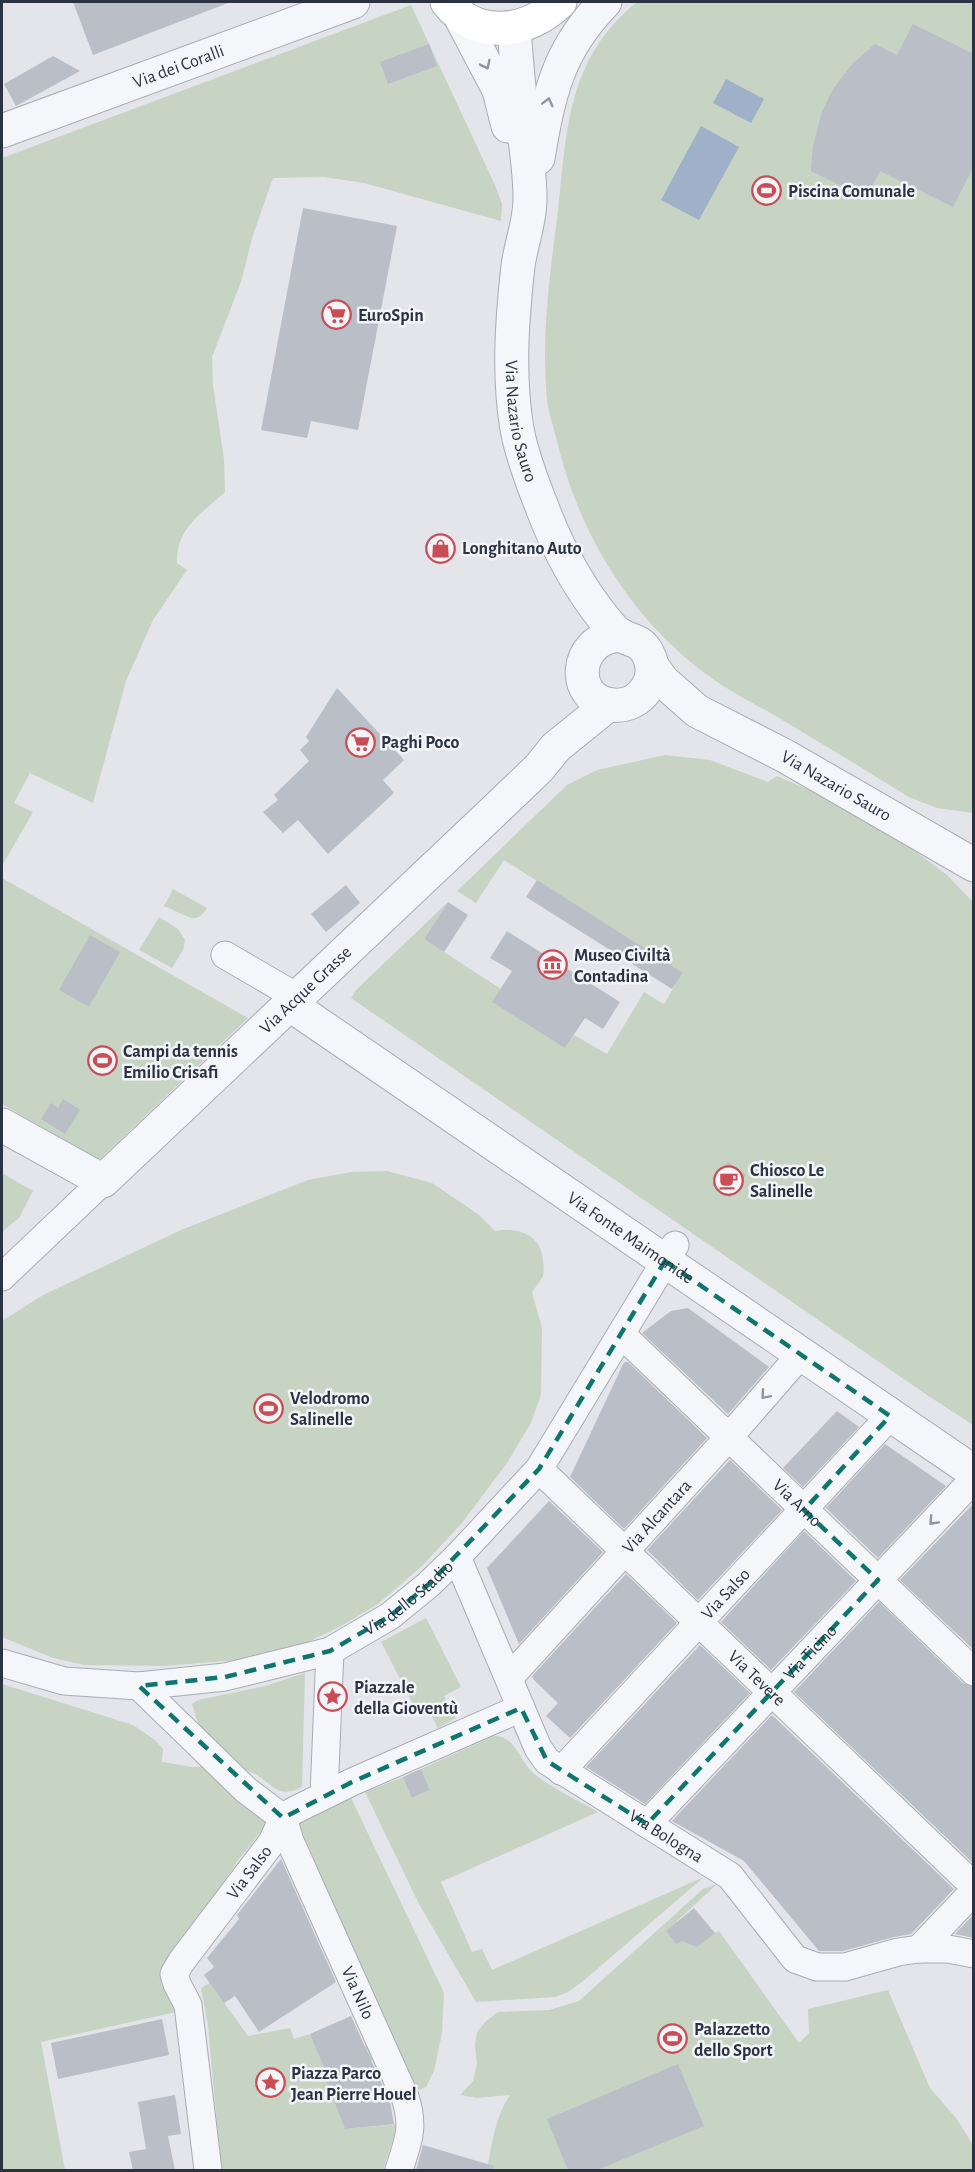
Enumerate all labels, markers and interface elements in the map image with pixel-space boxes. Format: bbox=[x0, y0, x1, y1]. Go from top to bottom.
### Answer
street label: Via dei Coralli bbox=[131, 42, 227, 92]
one-way arrow bbox=[479, 59, 491, 70]
one-way arrow bbox=[541, 97, 554, 107]
sports icon: Piscina Comunale bbox=[751, 175, 783, 207]
place label: Piscina Comunale bbox=[788, 183, 915, 201]
supermarket icon: EuroSpin bbox=[321, 299, 353, 331]
place label: EuroSpin bbox=[358, 307, 424, 325]
street label: Via Nazario Sauro bbox=[502, 360, 540, 485]
shop icon: Longhitano Auto bbox=[425, 532, 457, 564]
place label: Longhitano Auto bbox=[462, 540, 582, 558]
supermarket icon: Paghi Poco bbox=[344, 726, 376, 758]
place label: Paghi Poco bbox=[381, 734, 459, 752]
street label: Via Nazario Sauro bbox=[778, 748, 894, 825]
street label: Via Acque Grasse bbox=[257, 943, 355, 1038]
place label: Museo Civiltà Contadina bbox=[574, 947, 671, 986]
museum icon: Museo Civiltà Contadina bbox=[537, 949, 569, 981]
place label: Campi da tennis Emilio Crisafi bbox=[123, 1043, 238, 1082]
sports icon: Campi da tennis Emilio Crisafi bbox=[86, 1045, 118, 1077]
place label: Chiosco Le Salinelle bbox=[750, 1162, 824, 1201]
cafe icon: Chiosco Le Salinelle bbox=[713, 1164, 745, 1196]
street label: Via Fonte Maimonide bbox=[564, 1189, 697, 1288]
one-way arrow bbox=[761, 1388, 772, 1399]
place label: Velodromo Salinelle bbox=[290, 1390, 370, 1429]
sports icon: Velodromo Salinelle bbox=[253, 1392, 285, 1424]
street label: Via Arno bbox=[769, 1476, 825, 1531]
street label: Via Alcantara bbox=[619, 1477, 695, 1557]
one-way arrow bbox=[930, 1514, 941, 1525]
street label: Via dello Stadio bbox=[361, 1558, 457, 1639]
street label: Via Salso bbox=[698, 1565, 754, 1623]
street label: Via Ticino bbox=[781, 1622, 841, 1684]
street label: Via Tevere bbox=[724, 1647, 788, 1710]
place label: Piazzale della Gioventù bbox=[354, 1679, 459, 1718]
place icon: Piazzale della Gioventù bbox=[317, 1681, 349, 1713]
street label: Via Bologna bbox=[625, 1807, 706, 1867]
street label: Via Salso bbox=[224, 1842, 276, 1903]
street label: Via Nilo bbox=[338, 1964, 377, 2022]
place label: Palazzetto dello Sport bbox=[694, 2021, 772, 2060]
sports icon: Palazzetto dello Sport bbox=[657, 2023, 689, 2055]
place label: Piazza Parco Jean Pierre Houel bbox=[291, 2065, 416, 2104]
place icon: Piazza Parco Jean Pierre Houel bbox=[254, 2067, 286, 2099]

